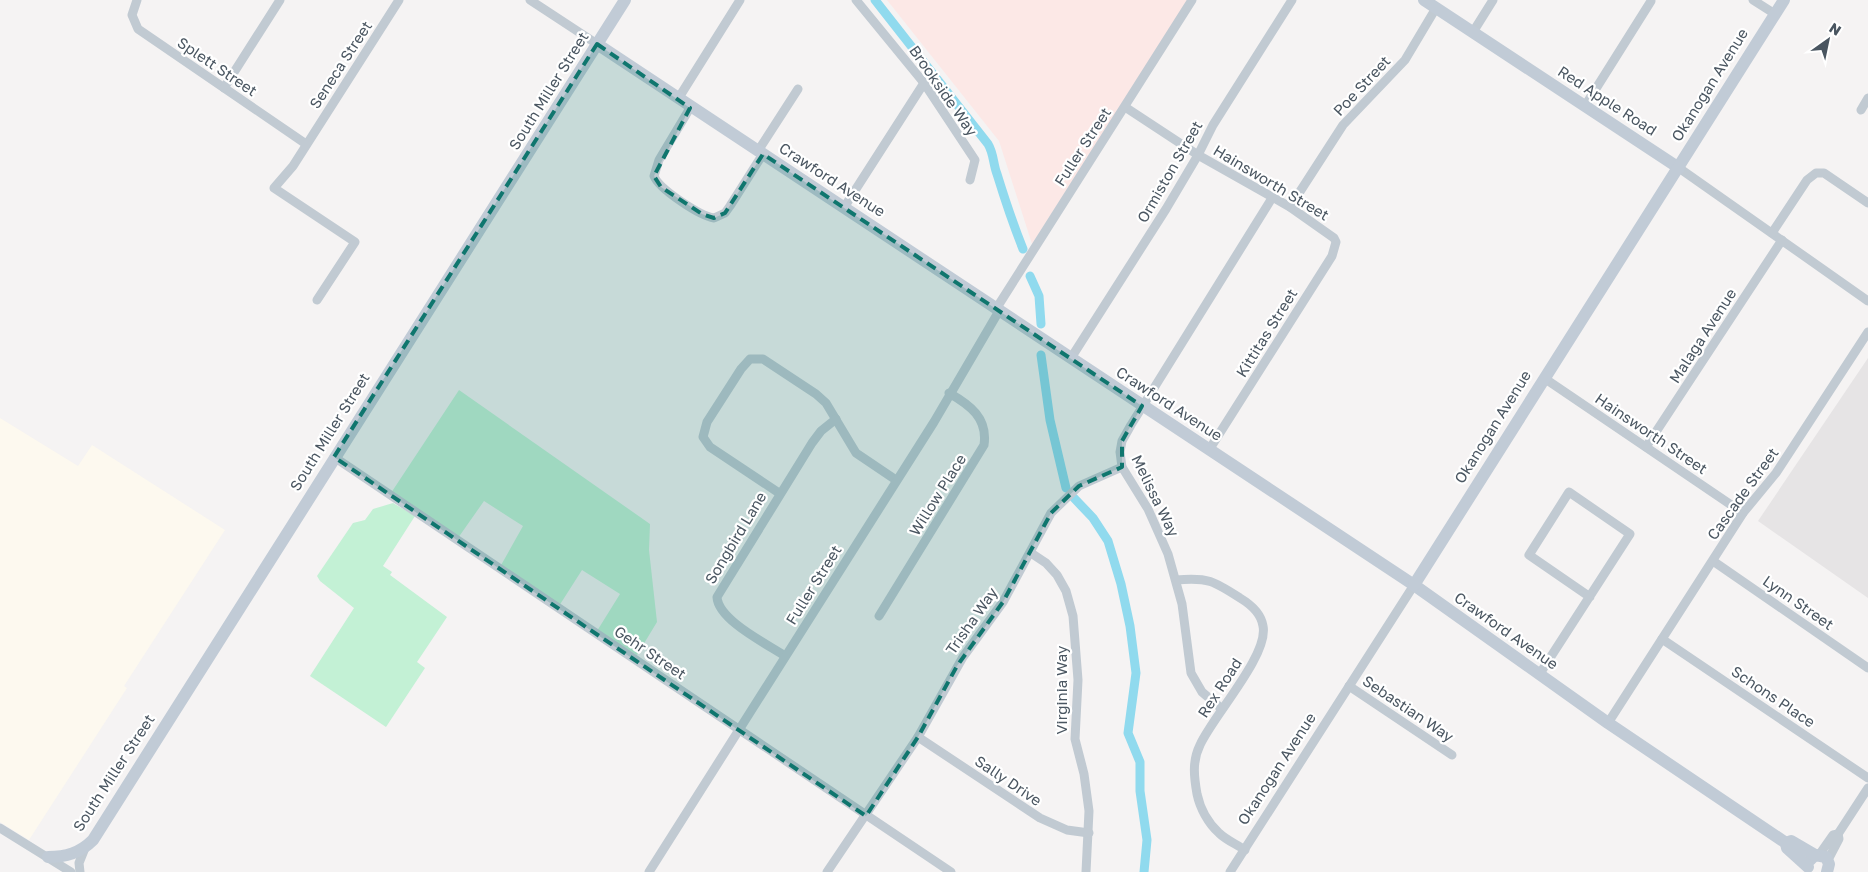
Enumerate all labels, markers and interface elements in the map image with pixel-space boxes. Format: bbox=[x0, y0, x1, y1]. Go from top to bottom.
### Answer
north arrow bbox=[1803, 15, 1853, 65]
street label: Seneca Street bbox=[305, 17, 375, 112]
text: N bbox=[1826, 19, 1844, 39]
street label: Okanogan Avenue bbox=[1667, 24, 1751, 144]
street label: South Miller Street bbox=[505, 28, 592, 153]
street label: Splett Street bbox=[174, 33, 261, 99]
street label: Brookside Way bbox=[906, 42, 982, 140]
street label: Poe Street bbox=[1329, 52, 1394, 119]
street label: Red Apple Road bbox=[1555, 62, 1660, 139]
street label: Fuller Street bbox=[1050, 104, 1114, 189]
street label: Ormiston Street bbox=[1133, 117, 1206, 226]
street label: Crawford Avenue bbox=[776, 138, 889, 220]
street label: Hainsworth Street bbox=[1210, 141, 1333, 224]
street label: Kittitas Street bbox=[1232, 285, 1300, 380]
street label: Malaga Avenue bbox=[1665, 285, 1740, 386]
street label: Crawford Avenue bbox=[1113, 362, 1226, 444]
street label: Okanogan Avenue bbox=[1450, 366, 1534, 486]
street label: South Miller Street bbox=[286, 369, 373, 494]
street label: Hainsworth Street bbox=[1592, 389, 1711, 477]
street label: Cascade Street bbox=[1703, 444, 1782, 543]
street label: Willow Place bbox=[905, 450, 969, 539]
street label: Melissa Way bbox=[1128, 452, 1184, 540]
street label: Songbird Lane bbox=[701, 488, 770, 587]
street label: Fuller Street bbox=[782, 541, 845, 627]
street label: Lynn Street bbox=[1760, 571, 1837, 633]
street label: Trisha Way bbox=[942, 583, 1001, 657]
street label: Crawford Avenue bbox=[1451, 588, 1562, 673]
street label: Gehr Street bbox=[611, 622, 690, 683]
street label: Virginia Way bbox=[1052, 645, 1070, 734]
street label: Rex Road bbox=[1193, 654, 1245, 721]
street label: Schons Place bbox=[1728, 662, 1819, 731]
street label: Sebastian Way bbox=[1360, 671, 1458, 746]
street label: Okanogan Avenue bbox=[1233, 709, 1319, 828]
street label: South Miller Street bbox=[69, 711, 158, 834]
street label: Sally Drive bbox=[972, 751, 1046, 809]

